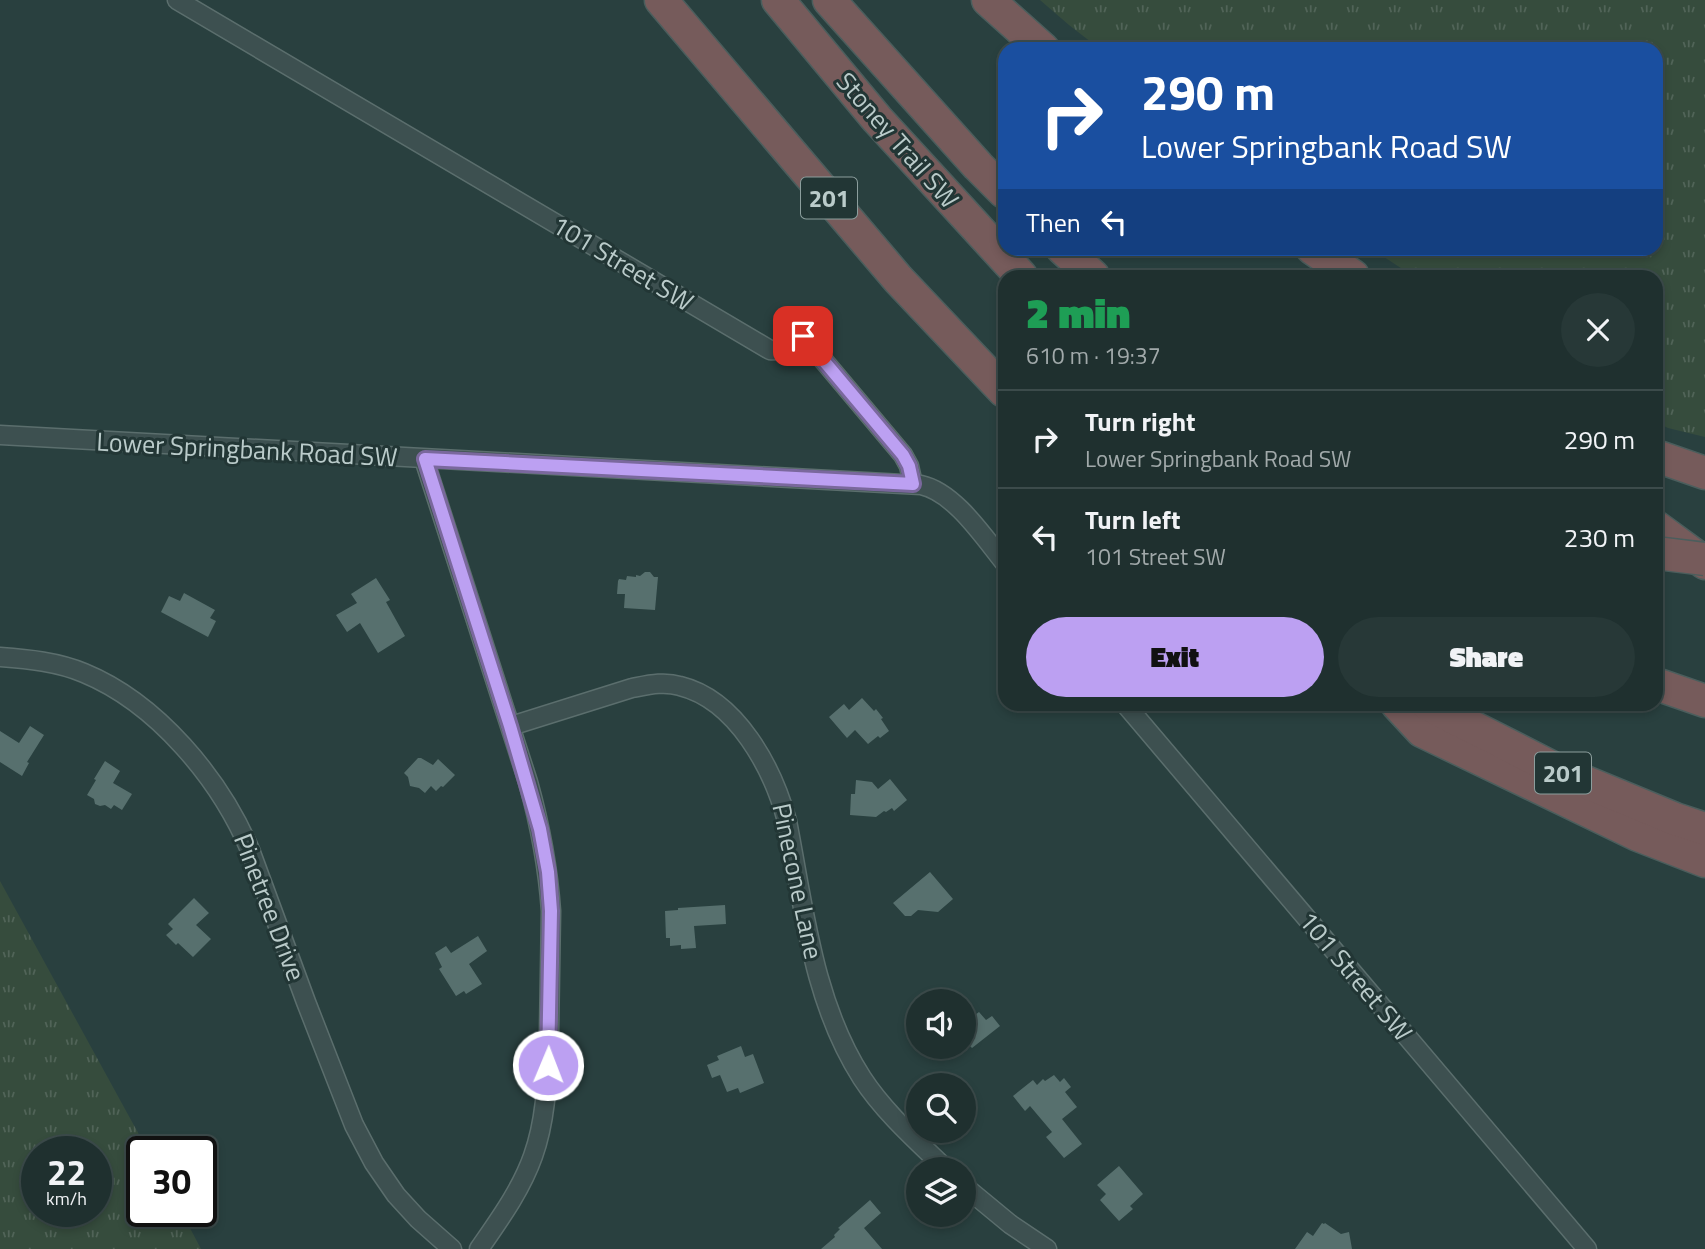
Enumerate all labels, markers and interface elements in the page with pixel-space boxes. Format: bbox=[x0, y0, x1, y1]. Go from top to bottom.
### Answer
text: 290 m bbox=[1141, 54, 1275, 129]
street label: Stoney Trail SW bbox=[828, 63, 968, 217]
icon: right bbox=[1026, 70, 1117, 161]
text: Lower Springbank Road SW bbox=[1141, 122, 1512, 170]
road number: 201 bbox=[801, 178, 857, 218]
text: Then bbox=[1026, 203, 1081, 242]
icon: left bbox=[1095, 203, 1133, 241]
street label: 101 Street SW bbox=[545, 205, 701, 321]
text: 2 min bbox=[1026, 280, 1130, 344]
button: close bbox=[1561, 293, 1635, 367]
pin bbox=[773, 306, 833, 366]
icon: arrive bbox=[784, 317, 822, 355]
text: 610 m · 19:37 bbox=[1026, 338, 1161, 373]
text: Turn right bbox=[1085, 402, 1196, 441]
icon: right bbox=[1026, 420, 1064, 458]
text: 290 m bbox=[1564, 420, 1635, 459]
street label: Lower Springbank Road SW bbox=[96, 422, 398, 476]
text: Lower Springbank Road SW bbox=[1085, 441, 1351, 476]
text: Turn left bbox=[1085, 500, 1180, 539]
icon: left bbox=[1026, 518, 1064, 556]
text: 230 m bbox=[1564, 518, 1635, 557]
text: 101 Street SW bbox=[1085, 539, 1226, 574]
button: Exit bbox=[1026, 617, 1324, 697]
button: Share bbox=[1338, 617, 1635, 697]
road number: 201 bbox=[1535, 752, 1591, 794]
street label: Pinecone Lane bbox=[762, 799, 834, 963]
street label: Pinetree Drive bbox=[224, 828, 316, 986]
street label: 101 Street SW bbox=[1290, 902, 1422, 1050]
map controls bbox=[906, 989, 976, 1227]
button: sound bbox=[906, 989, 976, 1059]
position arrow bbox=[511, 1028, 585, 1102]
button: search bbox=[906, 1073, 976, 1143]
speed limit sign: 30 bbox=[126, 1136, 217, 1227]
text: 22 bbox=[47, 1145, 86, 1199]
button: layers bbox=[906, 1157, 976, 1227]
text: km/h bbox=[46, 1185, 87, 1212]

